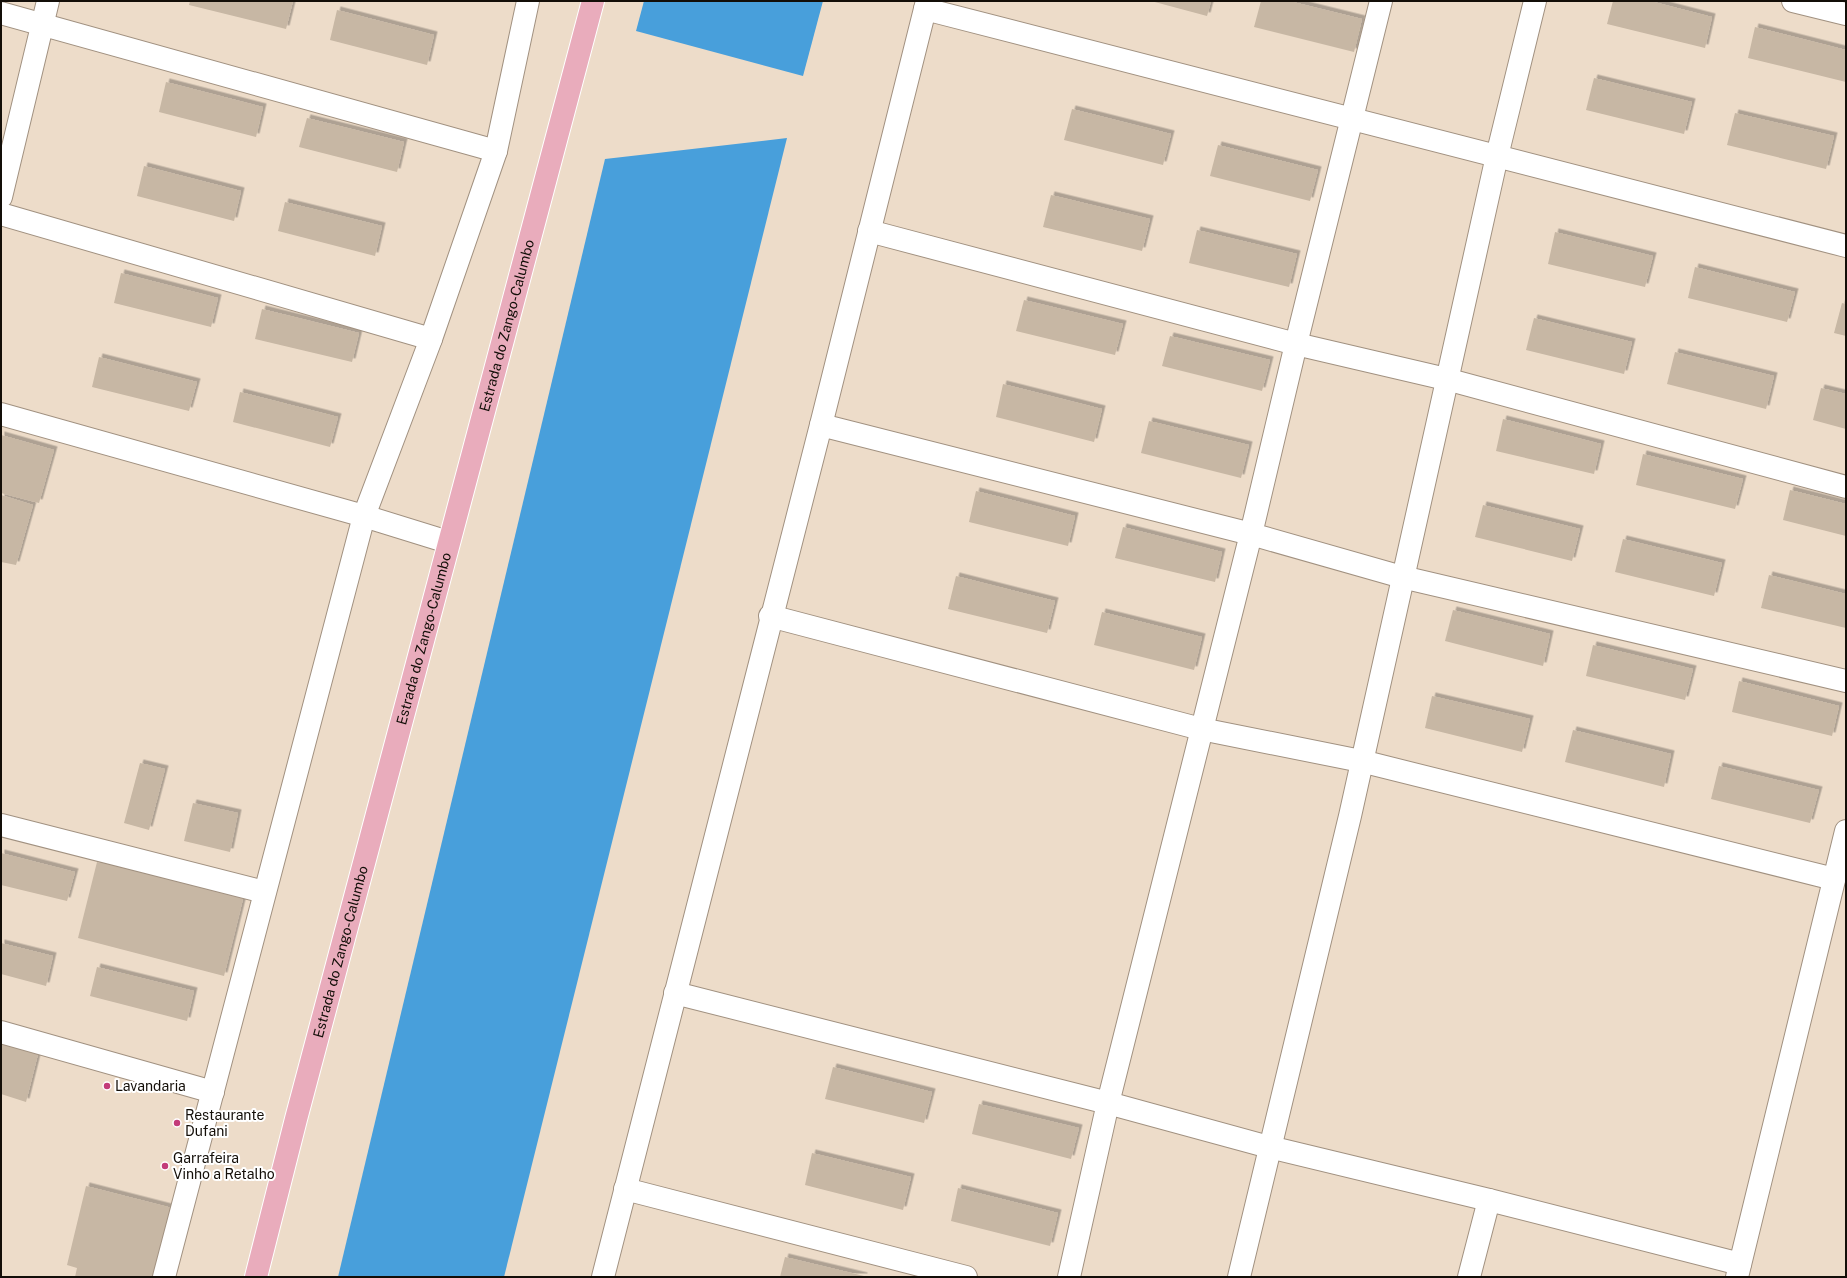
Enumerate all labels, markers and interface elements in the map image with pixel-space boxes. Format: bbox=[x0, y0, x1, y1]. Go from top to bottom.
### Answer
street label: Estrada do Zango-Calumbo bbox=[476, 238, 537, 413]
street label: Estrada do Zango-Calumbo bbox=[393, 551, 454, 726]
street label: Estrada do Zango-Calumbo bbox=[310, 864, 371, 1040]
place label: Lavandaria bbox=[115, 1078, 186, 1094]
marker: Lavandaria bbox=[102, 1081, 112, 1091]
place label: Restaurante Dufani bbox=[185, 1107, 264, 1139]
marker: Restaurante Dufani bbox=[172, 1118, 182, 1128]
place label: Garrafeira Vinho a Retalho bbox=[173, 1150, 275, 1182]
marker: Garrafeira Vinho a Retalho bbox=[160, 1161, 170, 1171]

